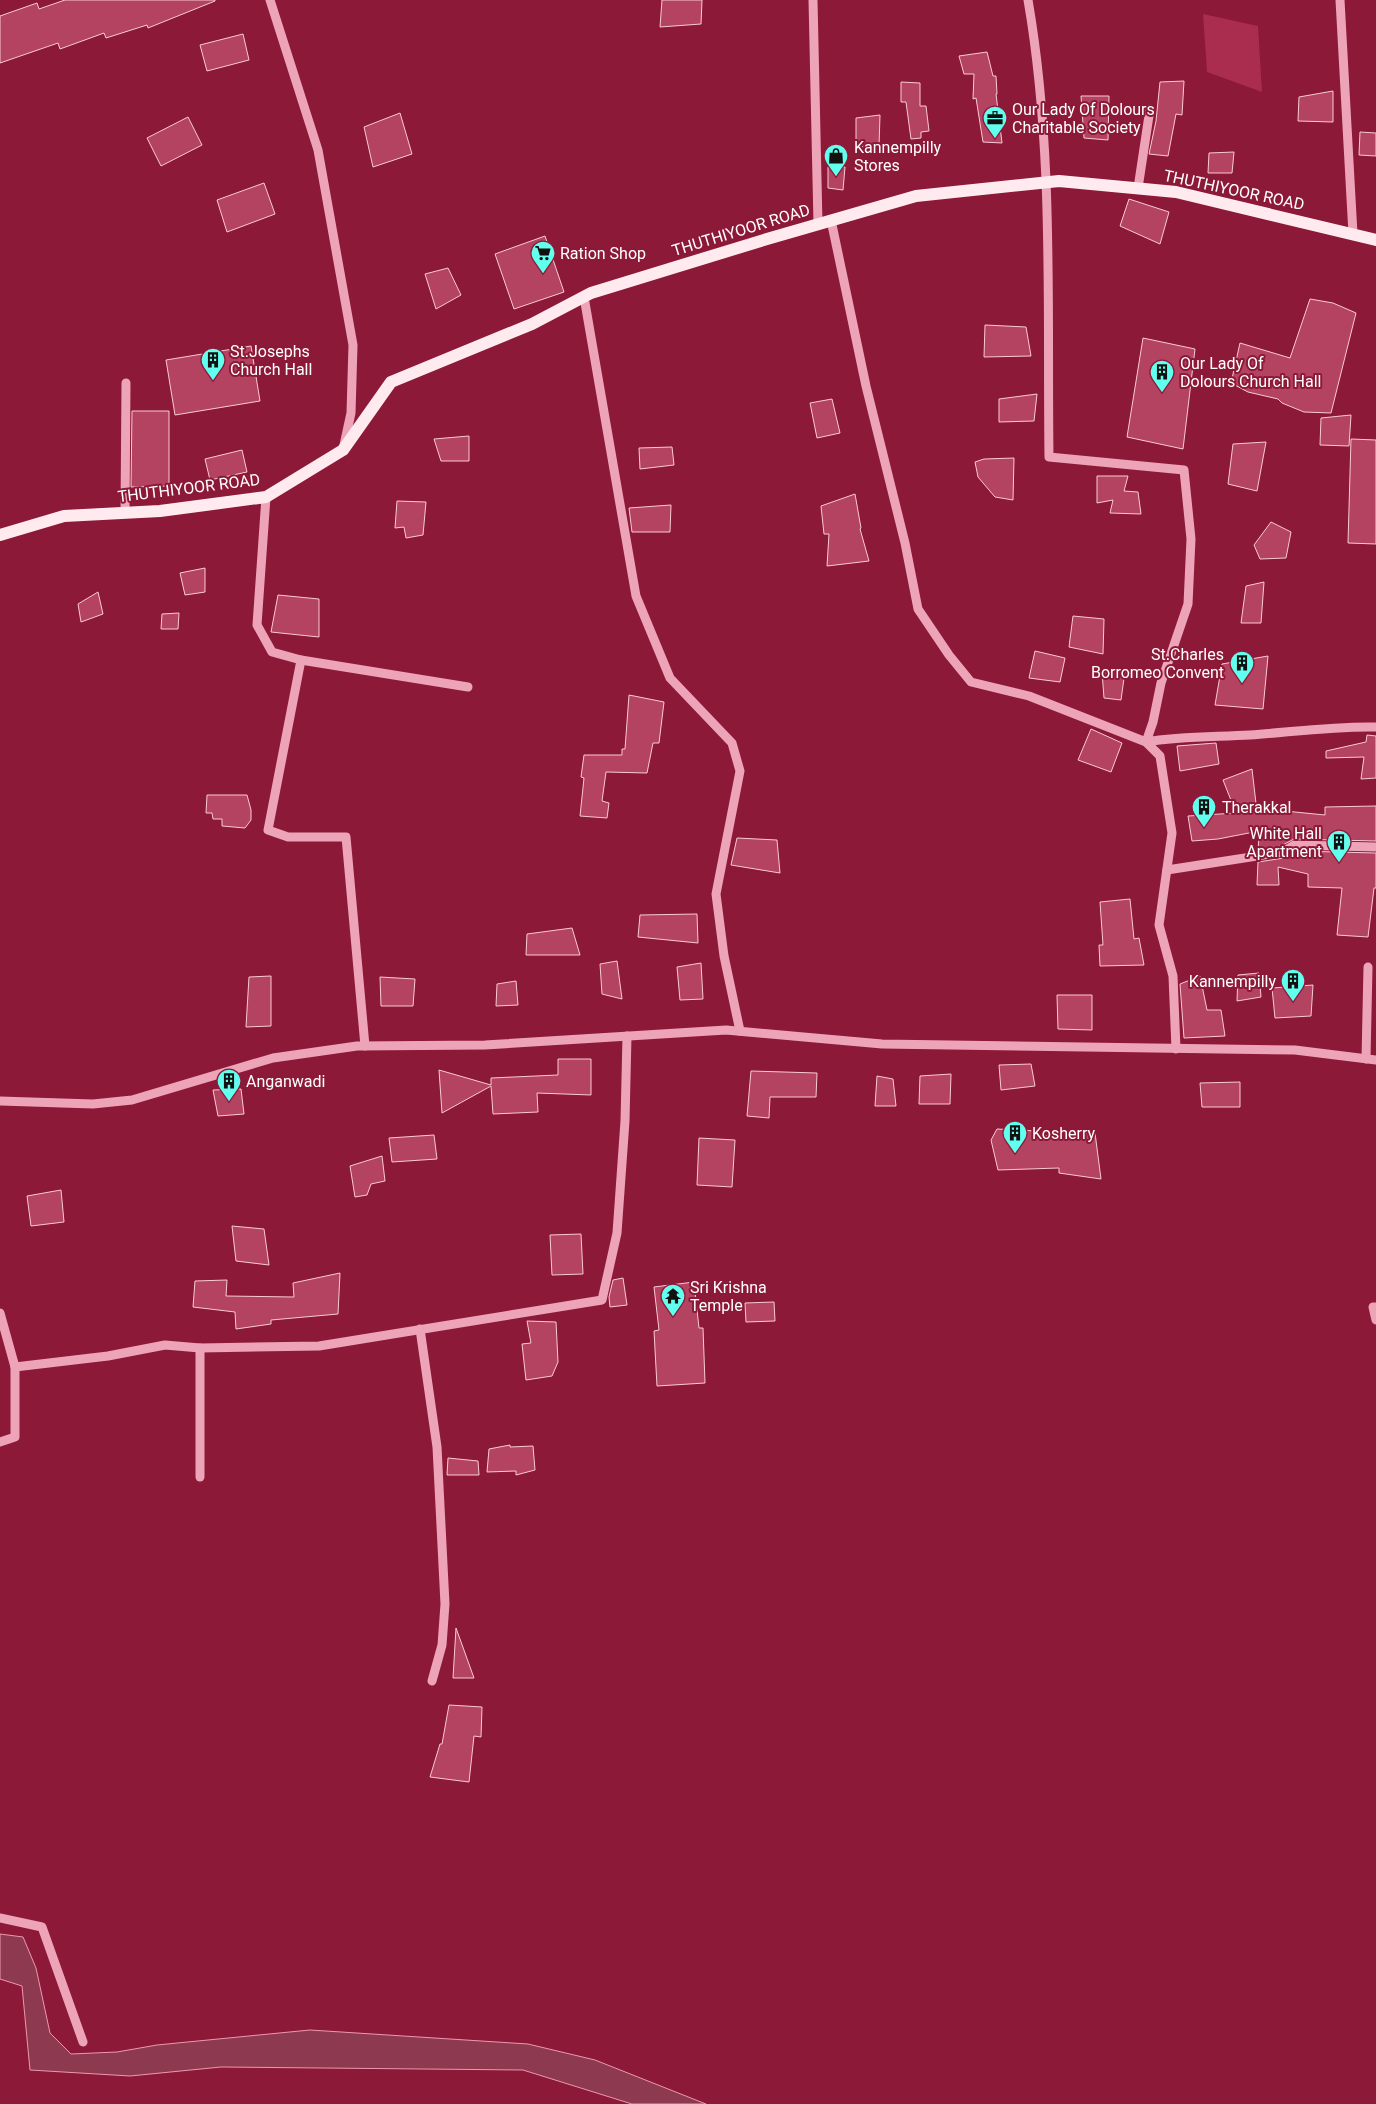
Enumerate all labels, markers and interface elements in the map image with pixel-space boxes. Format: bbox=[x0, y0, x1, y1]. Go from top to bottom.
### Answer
place label: Our Lady Of Dolours Charitable Society bbox=[1012, 100, 1155, 137]
office icon: Our Lady Of Dolours Charitable Society bbox=[982, 105, 1008, 139]
place label: Kannempilly Stores bbox=[854, 138, 942, 175]
shop icon: Kannempilly Stores bbox=[823, 143, 849, 177]
street label: THUTHIYOOR ROAD bbox=[1162, 166, 1306, 214]
street label: THUTHIYOOR ROAD bbox=[670, 200, 812, 260]
supermarket icon: Ration Shop bbox=[530, 240, 556, 274]
place label: Ration Shop bbox=[560, 244, 646, 263]
place label: St.Josephs Church Hall bbox=[230, 342, 312, 379]
building icon: St.Josephs Church Hall bbox=[200, 347, 226, 381]
place label: Our Lady Of Dolours Church Hall bbox=[1180, 354, 1321, 391]
building icon: Our Lady Of Dolours Church Hall bbox=[1149, 359, 1175, 393]
street label: THUTHIYOOR ROAD bbox=[117, 470, 261, 506]
place label: St.Charles Borromeo Convent bbox=[1091, 645, 1224, 682]
building icon: St.Charles Borromeo Convent bbox=[1229, 650, 1255, 684]
building icon: Therakkal bbox=[1191, 794, 1217, 828]
place label: Therakkal bbox=[1222, 798, 1291, 817]
place label: White Hall Apartment bbox=[1246, 824, 1322, 861]
building icon: White Hall Apartment bbox=[1326, 829, 1352, 863]
building icon: Kannempilly bbox=[1280, 968, 1306, 1002]
place label: Kannempilly bbox=[1189, 972, 1276, 991]
building icon: Anganwadi bbox=[216, 1068, 242, 1102]
place label: Anganwadi bbox=[246, 1072, 325, 1091]
building icon: Kosherry bbox=[1002, 1120, 1028, 1154]
place label: Kosherry bbox=[1032, 1124, 1095, 1143]
place label: Sri Krishna Temple bbox=[690, 1278, 767, 1315]
temple icon: Sri Krishna Temple bbox=[660, 1283, 686, 1317]

